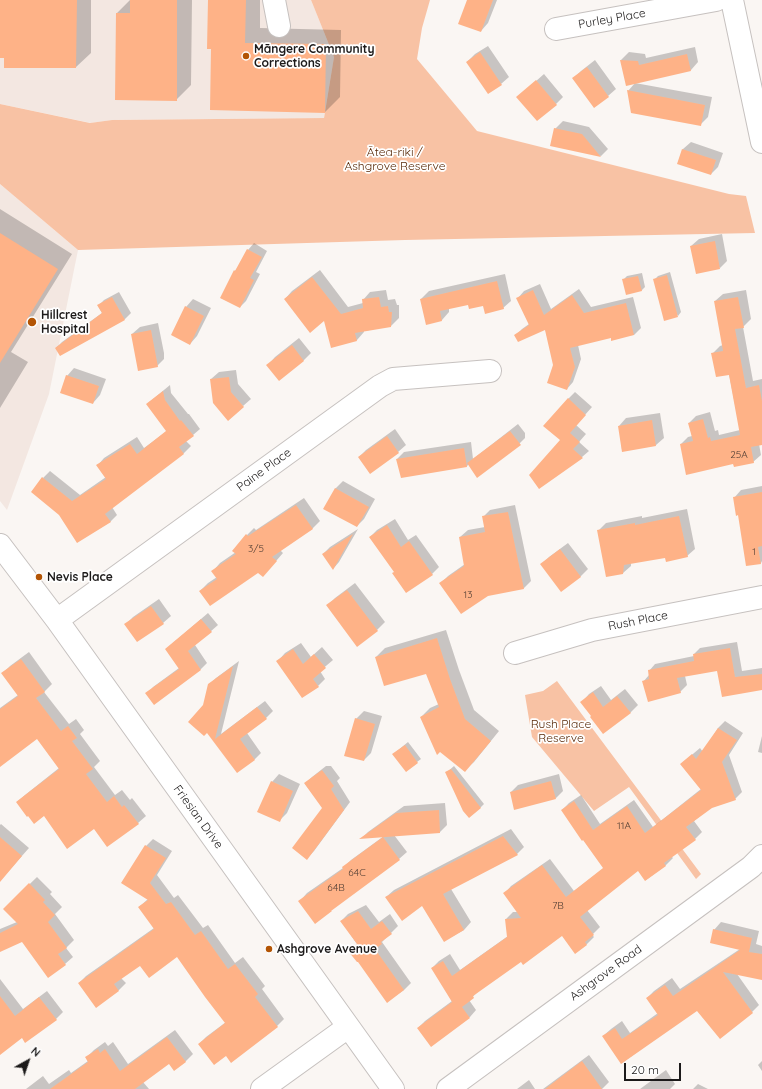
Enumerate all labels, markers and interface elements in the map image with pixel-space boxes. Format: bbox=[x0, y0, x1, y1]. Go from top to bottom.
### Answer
street label: Purley Place bbox=[577, 6, 647, 32]
place label: Māngere Community Corrections bbox=[254, 42, 375, 70]
marker: Māngere Community Corrections bbox=[241, 51, 251, 61]
park label: Ātea-riki / Ashgrove Reserve bbox=[344, 145, 446, 173]
place label: Hillcrest Hospital bbox=[41, 308, 89, 336]
marker: Hillcrest Hospital bbox=[26, 316, 38, 328]
street label: Paine Place bbox=[234, 445, 294, 495]
house number: 25A bbox=[730, 449, 748, 461]
house number: 3/5 bbox=[248, 543, 264, 555]
house number: 1 bbox=[752, 546, 756, 558]
place label: Nevis Place bbox=[47, 570, 113, 584]
marker: Nevis Place bbox=[34, 572, 44, 582]
house number: 13 bbox=[464, 589, 472, 601]
street label: Rush Place bbox=[607, 608, 669, 634]
park label: Rush Place Reserve bbox=[531, 717, 591, 745]
street label: Friesian Drive bbox=[170, 782, 226, 852]
house number: 11A bbox=[617, 820, 631, 832]
house number: 64C bbox=[348, 867, 366, 879]
house number: 64B bbox=[327, 882, 345, 894]
house number: 7B bbox=[552, 900, 564, 912]
place label: Ashgrove Avenue bbox=[277, 942, 377, 956]
street label: Ashgrove Road bbox=[567, 942, 645, 1004]
marker: Ashgrove Avenue bbox=[264, 944, 274, 954]
north arrow bbox=[8, 1041, 48, 1081]
text: N bbox=[28, 1044, 43, 1060]
scale bar bbox=[626, 1055, 683, 1081]
text: 20 m bbox=[631, 1062, 659, 1077]

